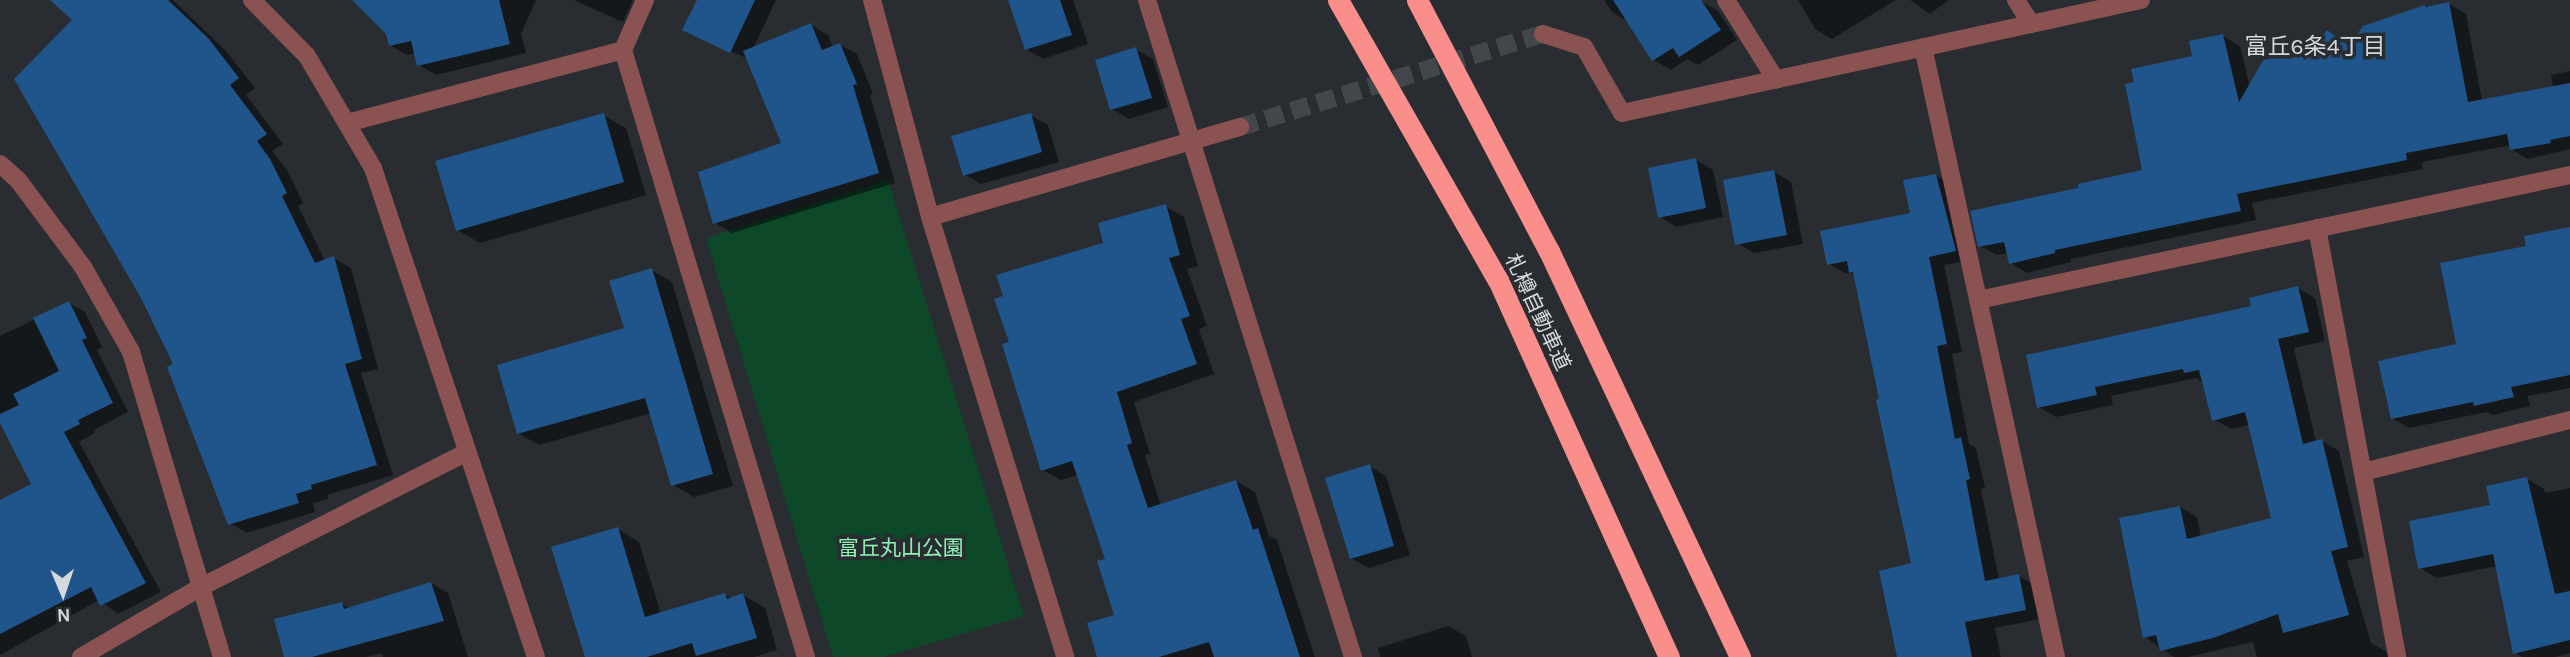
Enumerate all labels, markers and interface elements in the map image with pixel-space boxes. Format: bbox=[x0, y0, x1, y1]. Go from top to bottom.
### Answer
district label: 富丘6条4丁目 bbox=[2244, 33, 2386, 61]
street label: 札樽自動車道 bbox=[1500, 250, 1576, 374]
park label: 富丘丸山公園 bbox=[838, 535, 964, 561]
north arrow bbox=[28, 559, 98, 629]
text: N bbox=[57, 604, 71, 626]

